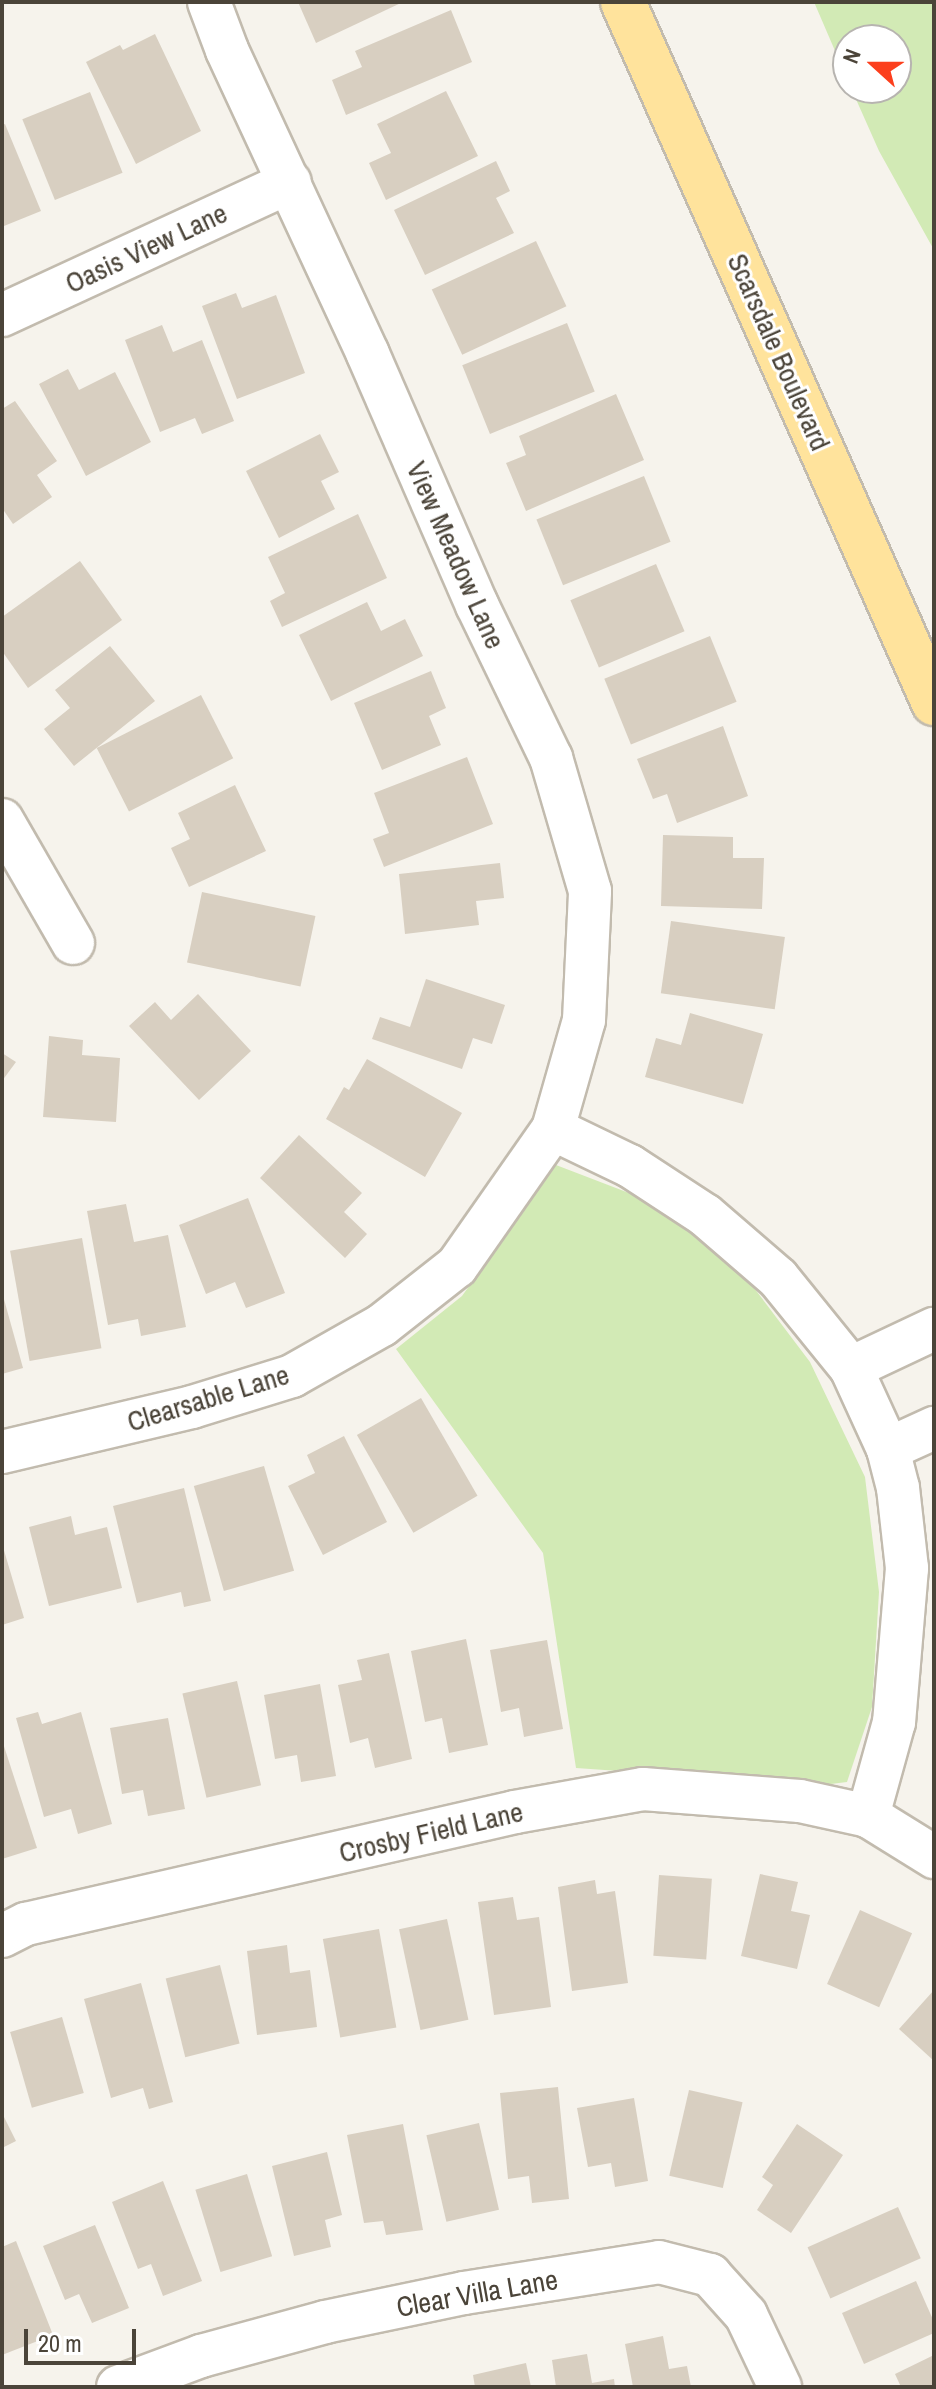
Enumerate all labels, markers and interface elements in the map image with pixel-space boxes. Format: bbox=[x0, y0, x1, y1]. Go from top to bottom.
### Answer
north arrow bbox=[832, 24, 912, 104]
text: N bbox=[835, 45, 868, 68]
street label: Oasis View Lane bbox=[60, 196, 232, 300]
street label: Scarsdale Boulevard bbox=[721, 248, 837, 456]
street label: View Meadow Lane bbox=[400, 456, 512, 654]
street label: Clearsable Lane bbox=[123, 1357, 293, 1439]
street label: Crosby Field Lane bbox=[336, 1795, 526, 1869]
street label: Clear Villa Lane bbox=[394, 2262, 560, 2324]
scale bar bbox=[28, 2313, 140, 2363]
text: 20 m bbox=[38, 2327, 82, 2359]

